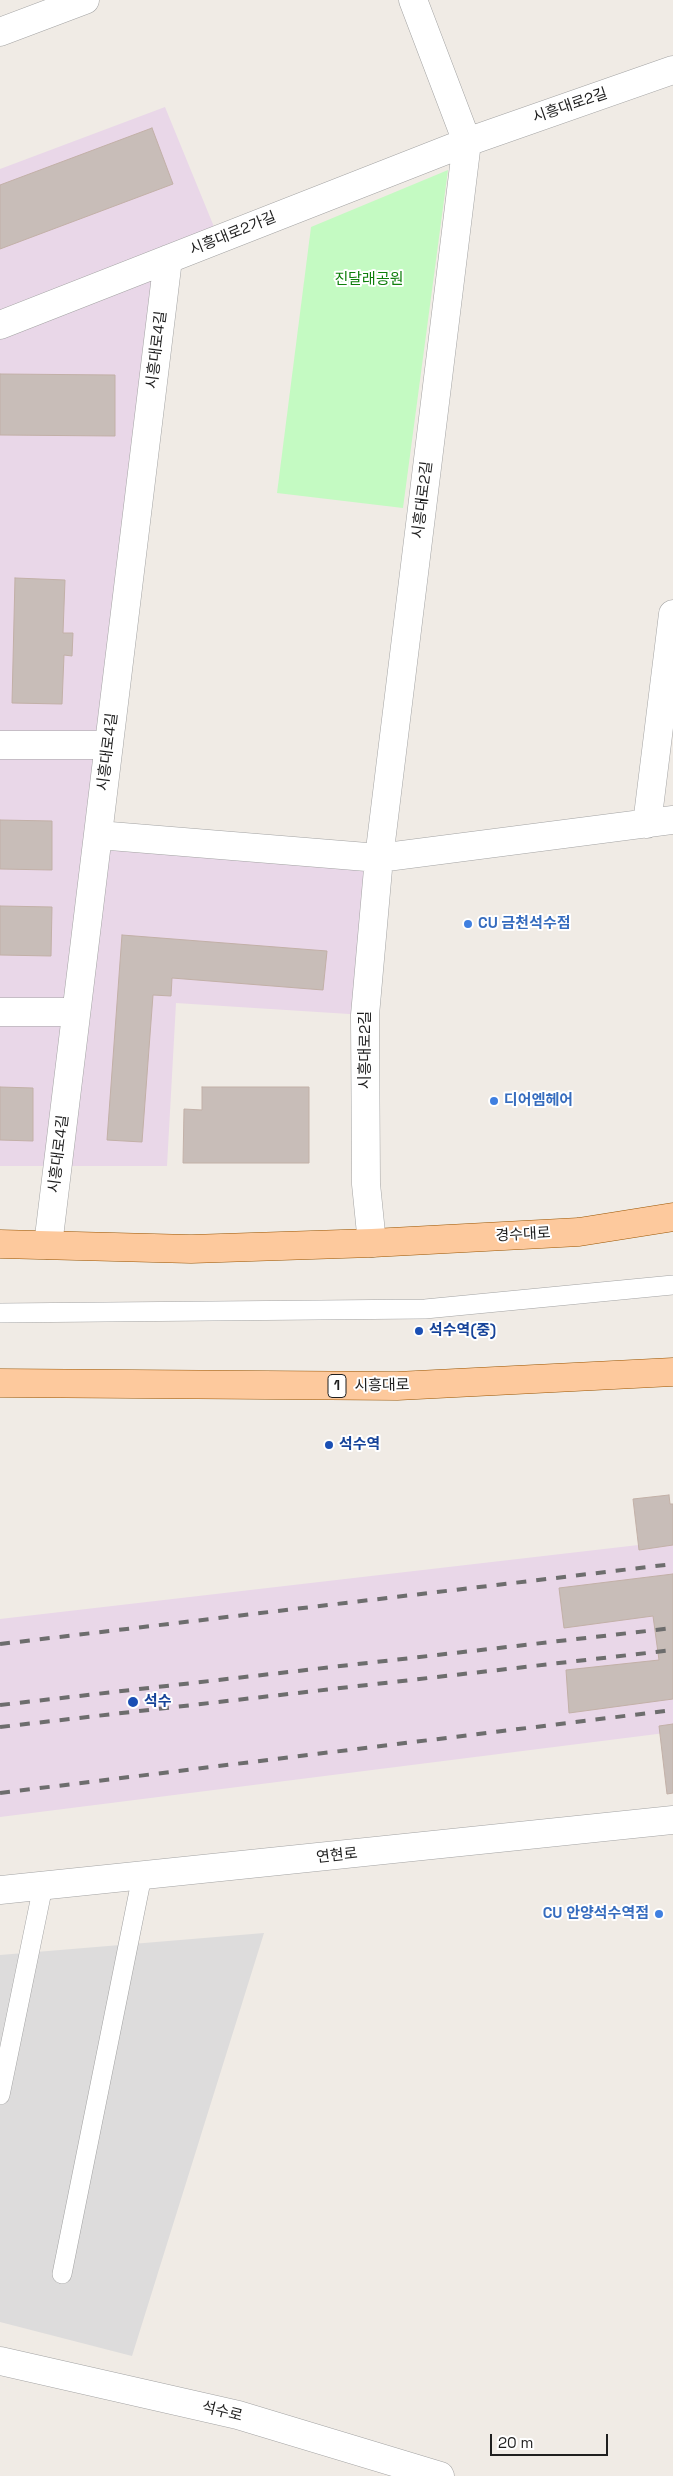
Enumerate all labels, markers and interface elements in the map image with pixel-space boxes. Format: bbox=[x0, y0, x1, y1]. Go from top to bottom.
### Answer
street label: 시흥대로2길 bbox=[530, 85, 610, 127]
street label: 시흥대로2가길 bbox=[187, 208, 279, 260]
park label: 진달래공원 bbox=[335, 271, 403, 289]
street label: 시흥대로4길 bbox=[143, 310, 171, 390]
street label: 시흥대로2길 bbox=[409, 460, 437, 540]
street label: 시흥대로4길 bbox=[94, 712, 122, 792]
place label: CU 금천석수점 bbox=[478, 915, 571, 933]
marker: CU 금천석수점 bbox=[462, 918, 474, 930]
street label: 시흥대로2길 bbox=[357, 1011, 375, 1089]
place label: 디어엠헤어 bbox=[504, 1092, 573, 1110]
marker: 디어엠헤어 bbox=[488, 1095, 500, 1107]
street label: 시흥대로4길 bbox=[45, 1114, 73, 1194]
street label: 경수대로 bbox=[495, 1225, 551, 1245]
place label: 석수역(중) bbox=[429, 1322, 496, 1340]
marker: 석수역(중) bbox=[413, 1325, 425, 1337]
road number: 1 bbox=[328, 1374, 346, 1398]
street label: 시흥대로 bbox=[354, 1377, 410, 1395]
place label: 석수역 bbox=[339, 1436, 380, 1454]
marker: 석수역 bbox=[323, 1439, 335, 1451]
place label: 석수 bbox=[144, 1693, 172, 1711]
marker: 석수 bbox=[126, 1695, 140, 1709]
street label: 연현로 bbox=[315, 1845, 359, 1867]
place label: CU 안양석수역점 bbox=[543, 1905, 649, 1923]
marker: CU 안양석수역점 bbox=[653, 1908, 665, 1920]
street label: 석수로 bbox=[200, 2398, 244, 2426]
scale bar bbox=[493, 2424, 610, 2456]
text: 20 m bbox=[498, 2433, 533, 2452]

